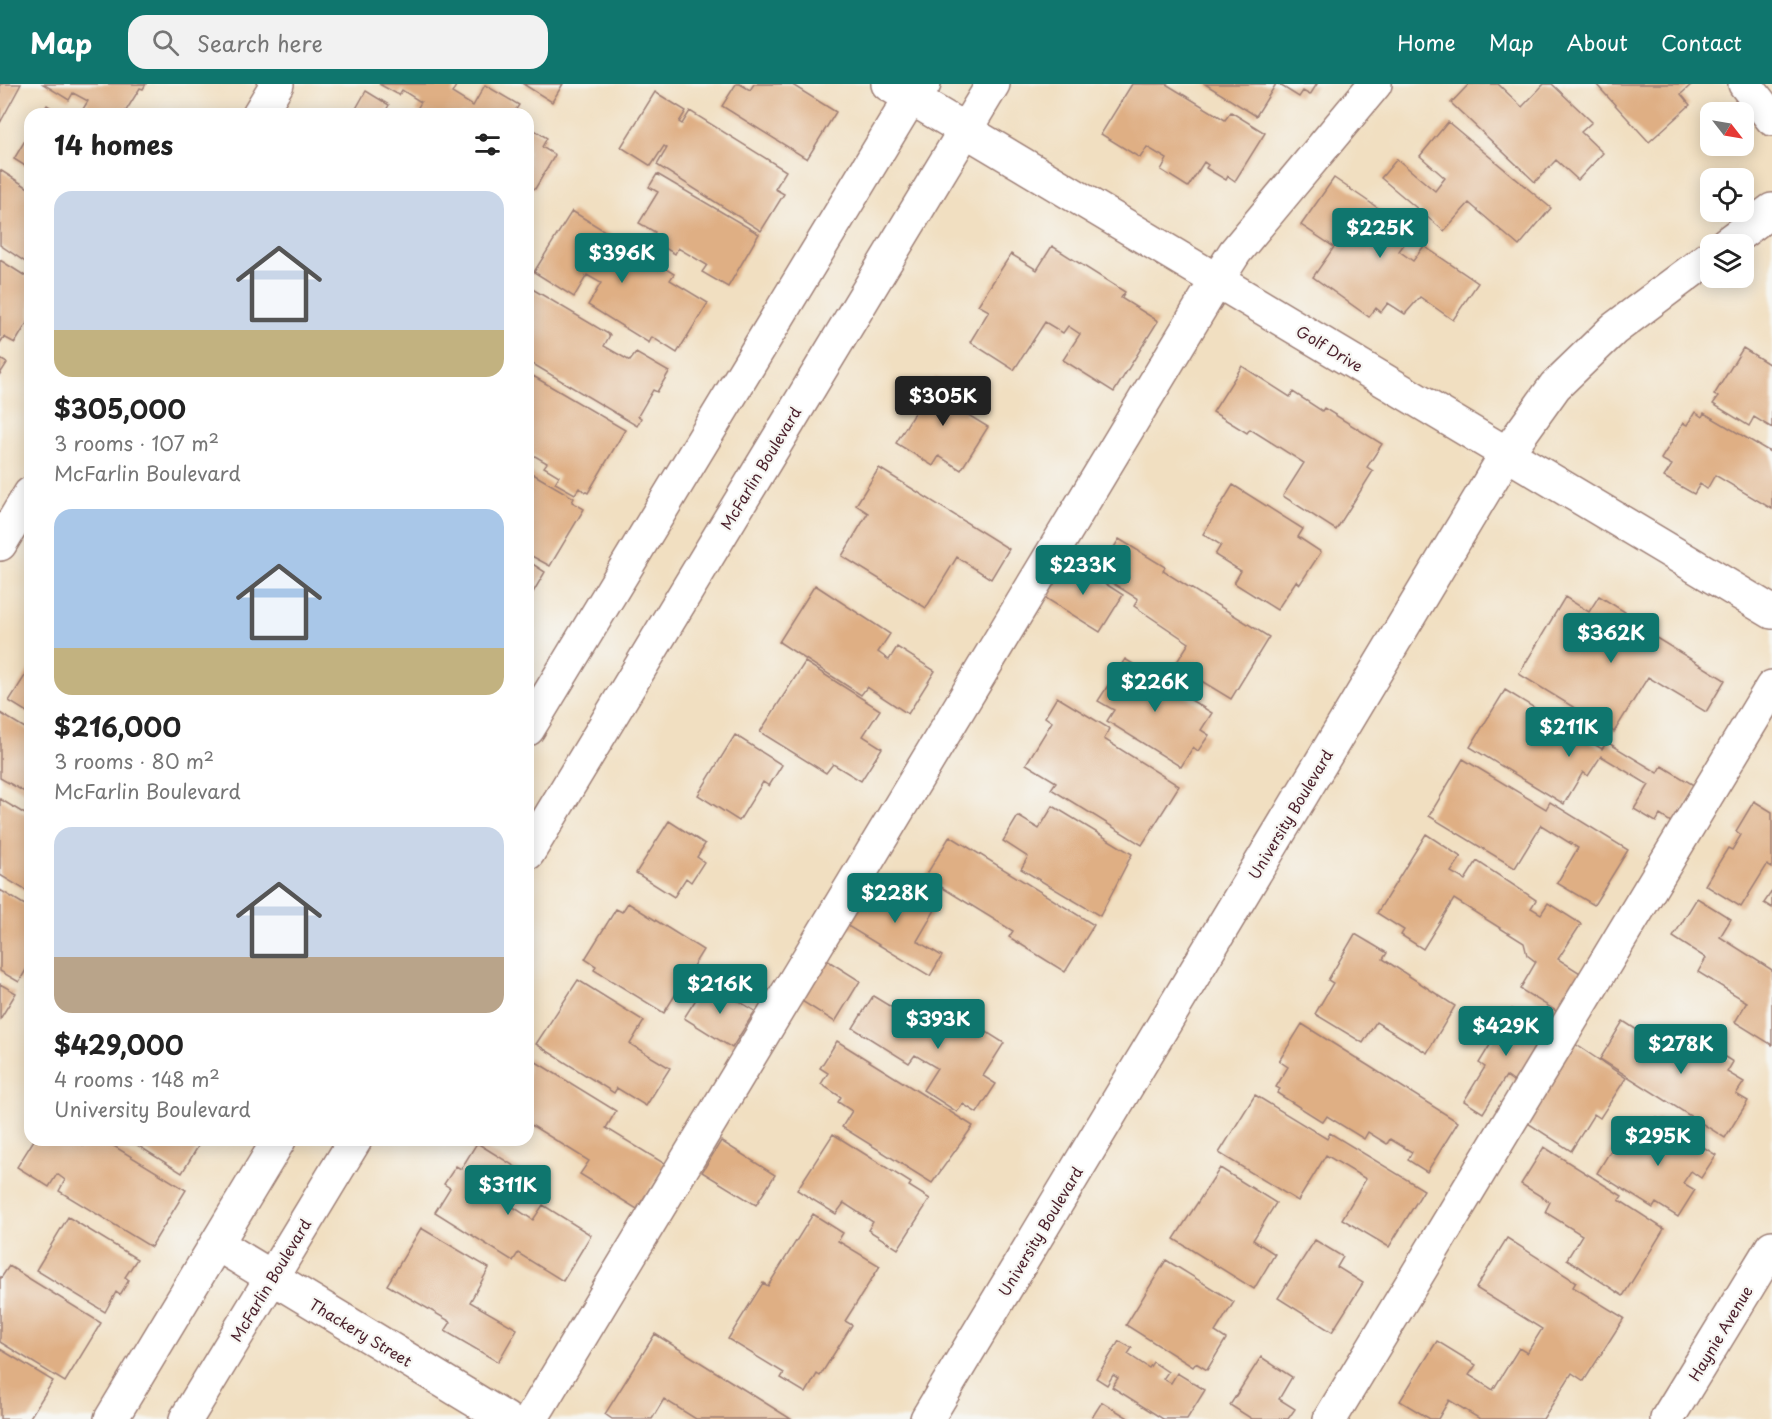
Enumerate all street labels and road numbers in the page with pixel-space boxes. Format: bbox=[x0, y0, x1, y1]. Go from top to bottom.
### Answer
street label: Golf Drive bbox=[1292, 319, 1368, 377]
street label: McFarlin Boulevard bbox=[714, 402, 806, 534]
street label: University Boulevard bbox=[1242, 745, 1338, 883]
street label: University Boulevard bbox=[992, 1162, 1088, 1300]
street label: McFarlin Boulevard bbox=[224, 1214, 316, 1346]
street label: Haynie Avenue bbox=[1682, 1281, 1758, 1385]
street label: Thackery Street bbox=[305, 1292, 417, 1372]

